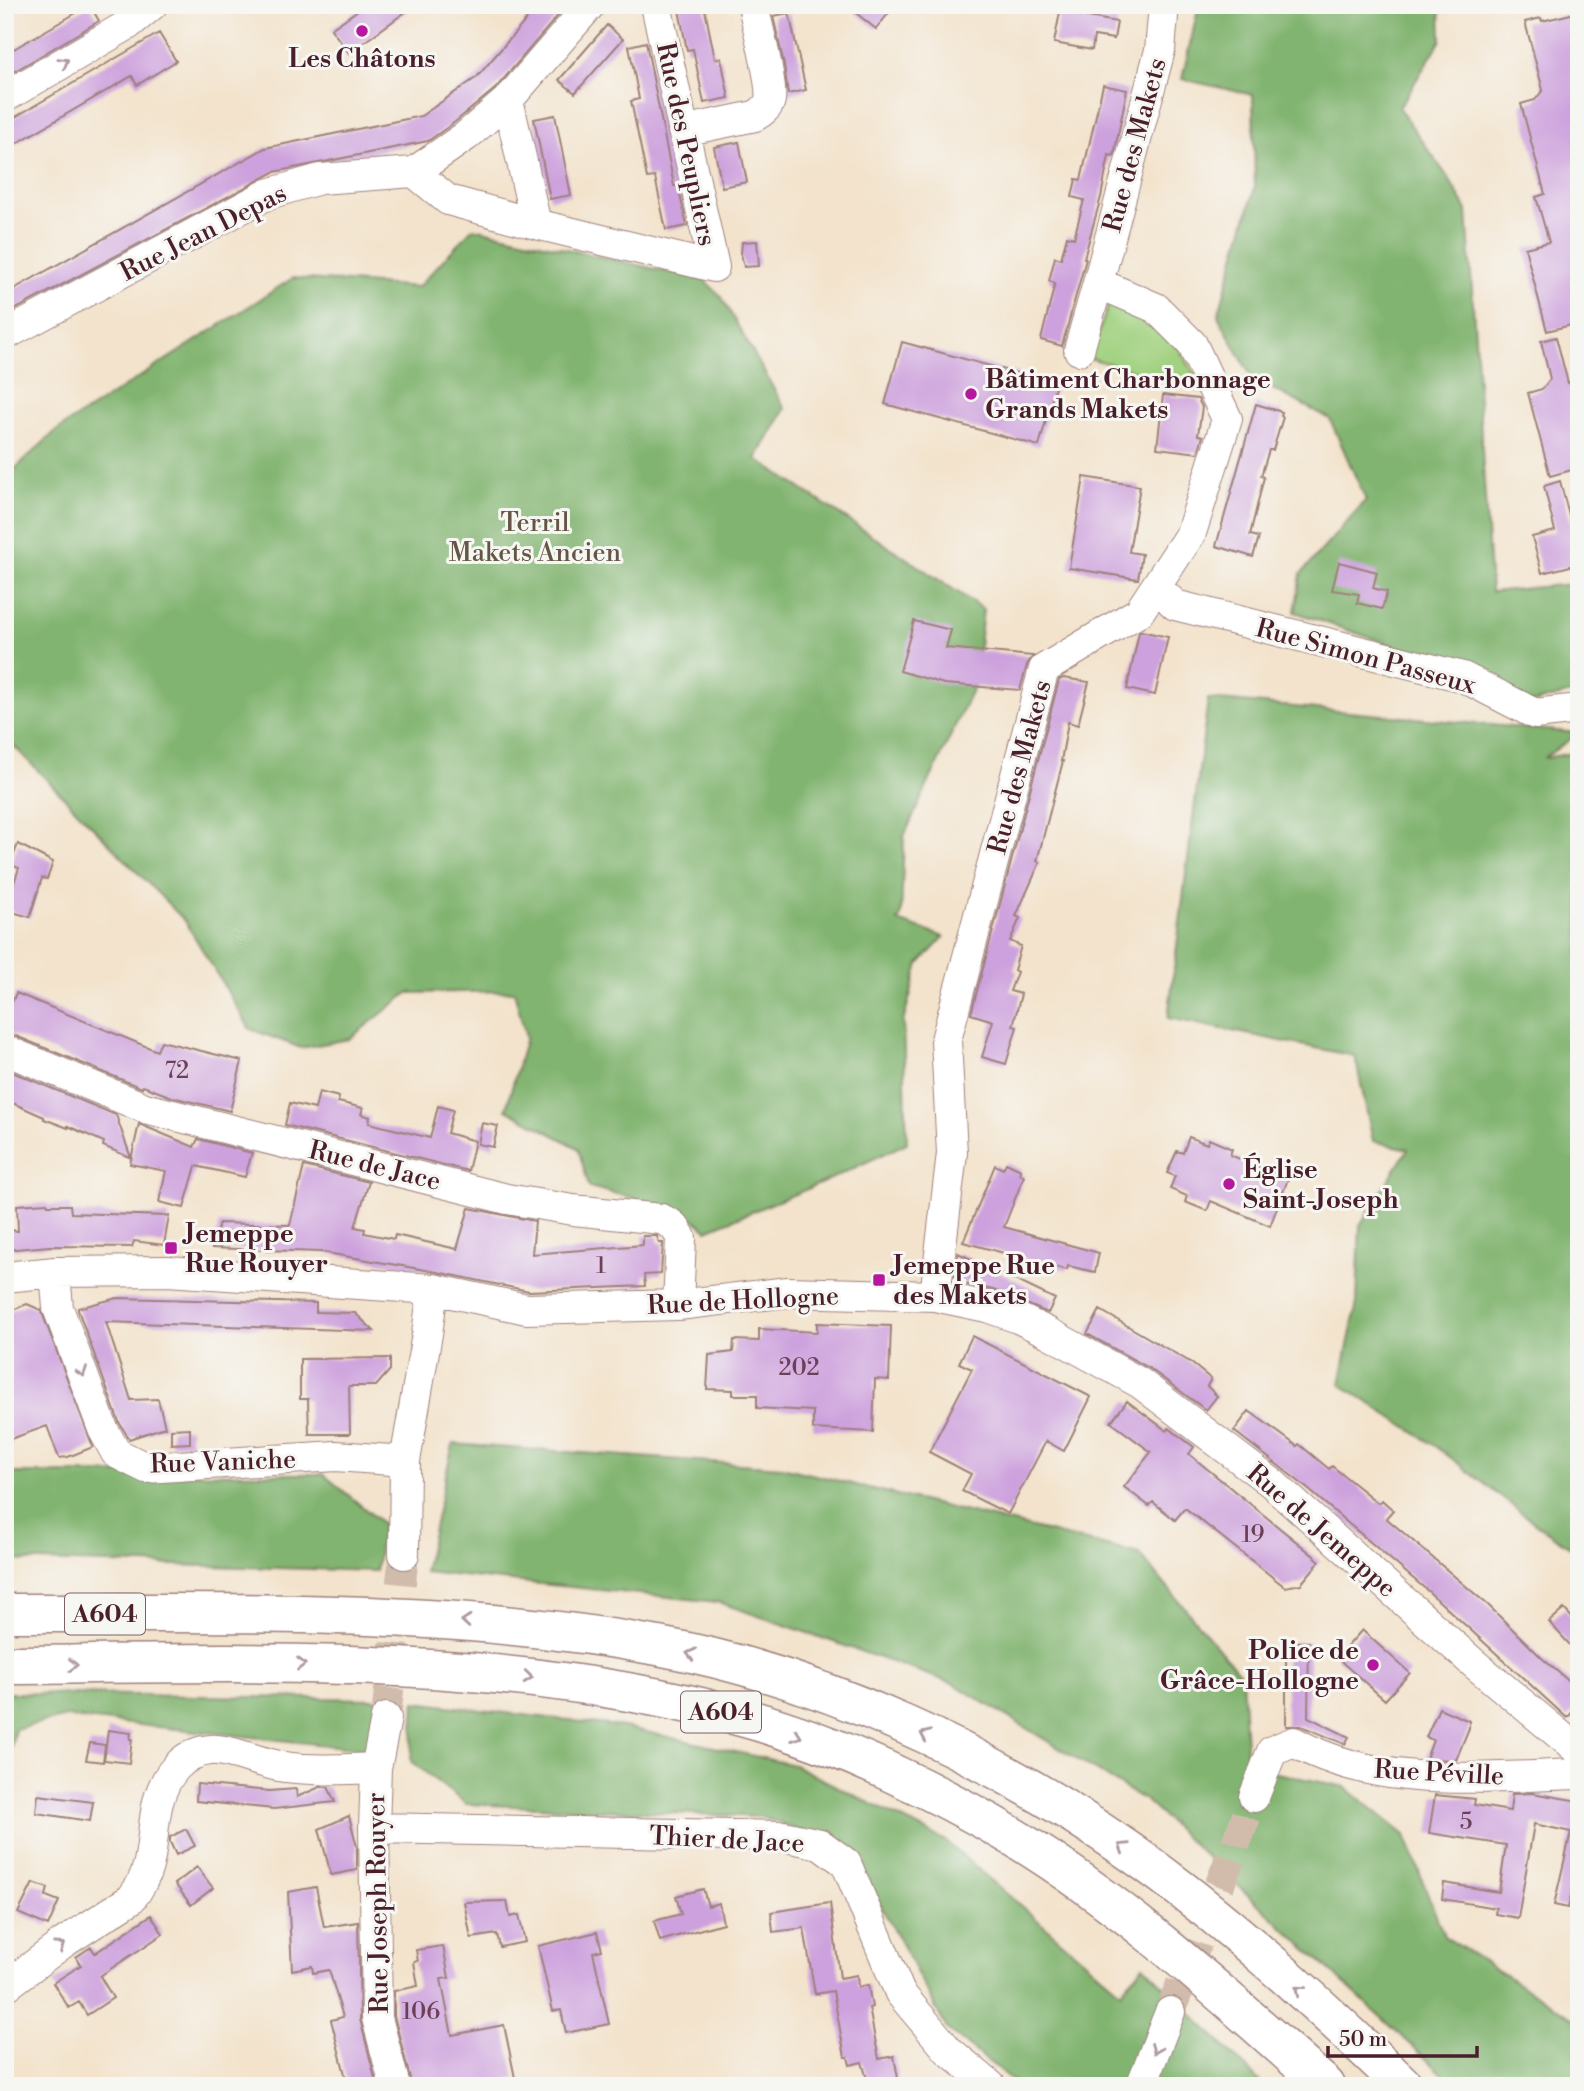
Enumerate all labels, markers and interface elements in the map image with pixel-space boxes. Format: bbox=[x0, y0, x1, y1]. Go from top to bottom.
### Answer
marker: Les Châtons bbox=[354, 23, 370, 39]
street label: Rue des Peupliers bbox=[649, 40, 723, 249]
place label: Les Châtons bbox=[288, 43, 436, 75]
street label: Rue des Makets bbox=[1096, 55, 1174, 236]
one-way arrow bbox=[57, 57, 70, 70]
street label: Rue Jean Depas bbox=[115, 177, 292, 289]
place label: Bâtiment Charbonnage Grands Makets bbox=[985, 364, 1271, 426]
marker: Bâtiment Charbonnage Grands Makets bbox=[963, 386, 979, 402]
park label: Terril Makets Ancien bbox=[449, 507, 621, 569]
street label: Rue Simon Passeux bbox=[1252, 612, 1480, 702]
street label: Rue des Makets bbox=[981, 677, 1059, 858]
house number: 72 bbox=[165, 1057, 189, 1085]
street label: Rue de Jace bbox=[305, 1134, 444, 1198]
place label: Église Saint-Joseph bbox=[1243, 1152, 1399, 1216]
marker: Église Saint-Joseph bbox=[1221, 1176, 1237, 1192]
place label: Jemeppe Rue Rouyer bbox=[182, 1218, 328, 1280]
marker: Jemeppe Rue Rouyer bbox=[163, 1240, 179, 1256]
place label: Jemeppe Rue des Makets bbox=[890, 1250, 1055, 1312]
house number: 1 bbox=[596, 1252, 606, 1280]
marker: Jemeppe Rue des Makets bbox=[871, 1272, 887, 1288]
street label: Rue de Hollogne bbox=[646, 1280, 840, 1322]
house number: 202 bbox=[778, 1354, 820, 1382]
one-way arrow bbox=[74, 1365, 88, 1377]
street label: Rue Vaniche bbox=[149, 1443, 297, 1481]
street label: Rue de Jemeppe bbox=[1240, 1457, 1403, 1604]
house number: 19 bbox=[1241, 1521, 1265, 1549]
road number: A604 bbox=[65, 1594, 145, 1634]
one-way arrow bbox=[460, 1614, 471, 1629]
place label: Police de Grâce-Hollogne bbox=[1160, 1635, 1359, 1697]
one-way arrow bbox=[685, 1648, 697, 1662]
one-way arrow bbox=[296, 1656, 307, 1672]
one-way arrow bbox=[68, 1657, 79, 1672]
marker: Police de Grâce-Hollogne bbox=[1365, 1657, 1381, 1673]
one-way arrow bbox=[522, 1669, 534, 1684]
road number: A604 bbox=[681, 1692, 761, 1732]
one-way arrow bbox=[791, 1728, 803, 1742]
one-way arrow bbox=[920, 1729, 932, 1743]
street label: Rue Péville bbox=[1373, 1754, 1505, 1792]
street label: Rue Joseph Rouyer bbox=[360, 1792, 396, 2014]
house number: 5 bbox=[1460, 1808, 1472, 1836]
street label: Thier de Jace bbox=[649, 1820, 805, 1860]
one-way arrow bbox=[1117, 1842, 1130, 1855]
one-way arrow bbox=[52, 1942, 65, 1954]
one-way arrow bbox=[1294, 1986, 1307, 1998]
house number: 106 bbox=[402, 1998, 440, 2026]
scale bar bbox=[1328, 2014, 1477, 2058]
text: 50 m bbox=[1339, 2027, 1387, 2053]
one-way arrow bbox=[1150, 2042, 1164, 2054]

